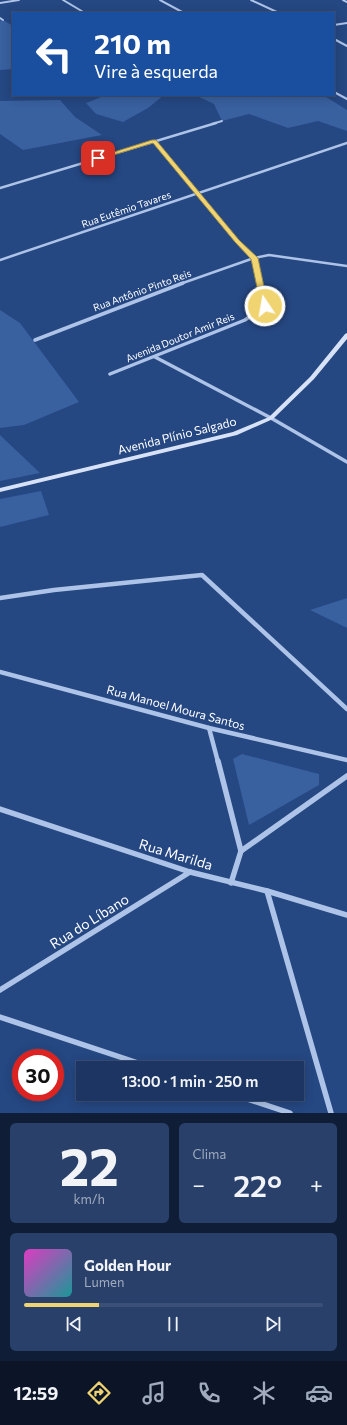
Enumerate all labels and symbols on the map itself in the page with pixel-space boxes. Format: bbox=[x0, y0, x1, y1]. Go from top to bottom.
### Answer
pin bbox=[81, 141, 115, 175]
street label: Rua Eutêmio Tavares bbox=[80, 188, 173, 230]
street label: Rua Antônio Pinto Reis bbox=[91, 267, 193, 313]
position arrow bbox=[244, 285, 286, 327]
street label: Avenida Doutor Amir Reis bbox=[124, 310, 236, 364]
street label: Avenida Plínio Salgado bbox=[116, 413, 238, 457]
street label: Rua Manoel Moura Santos bbox=[105, 682, 247, 732]
street label: Rua Marilda bbox=[137, 835, 215, 873]
street label: Rua do Líbano bbox=[46, 890, 132, 952]
speed limit sign: 30 bbox=[12, 1049, 64, 1101]

